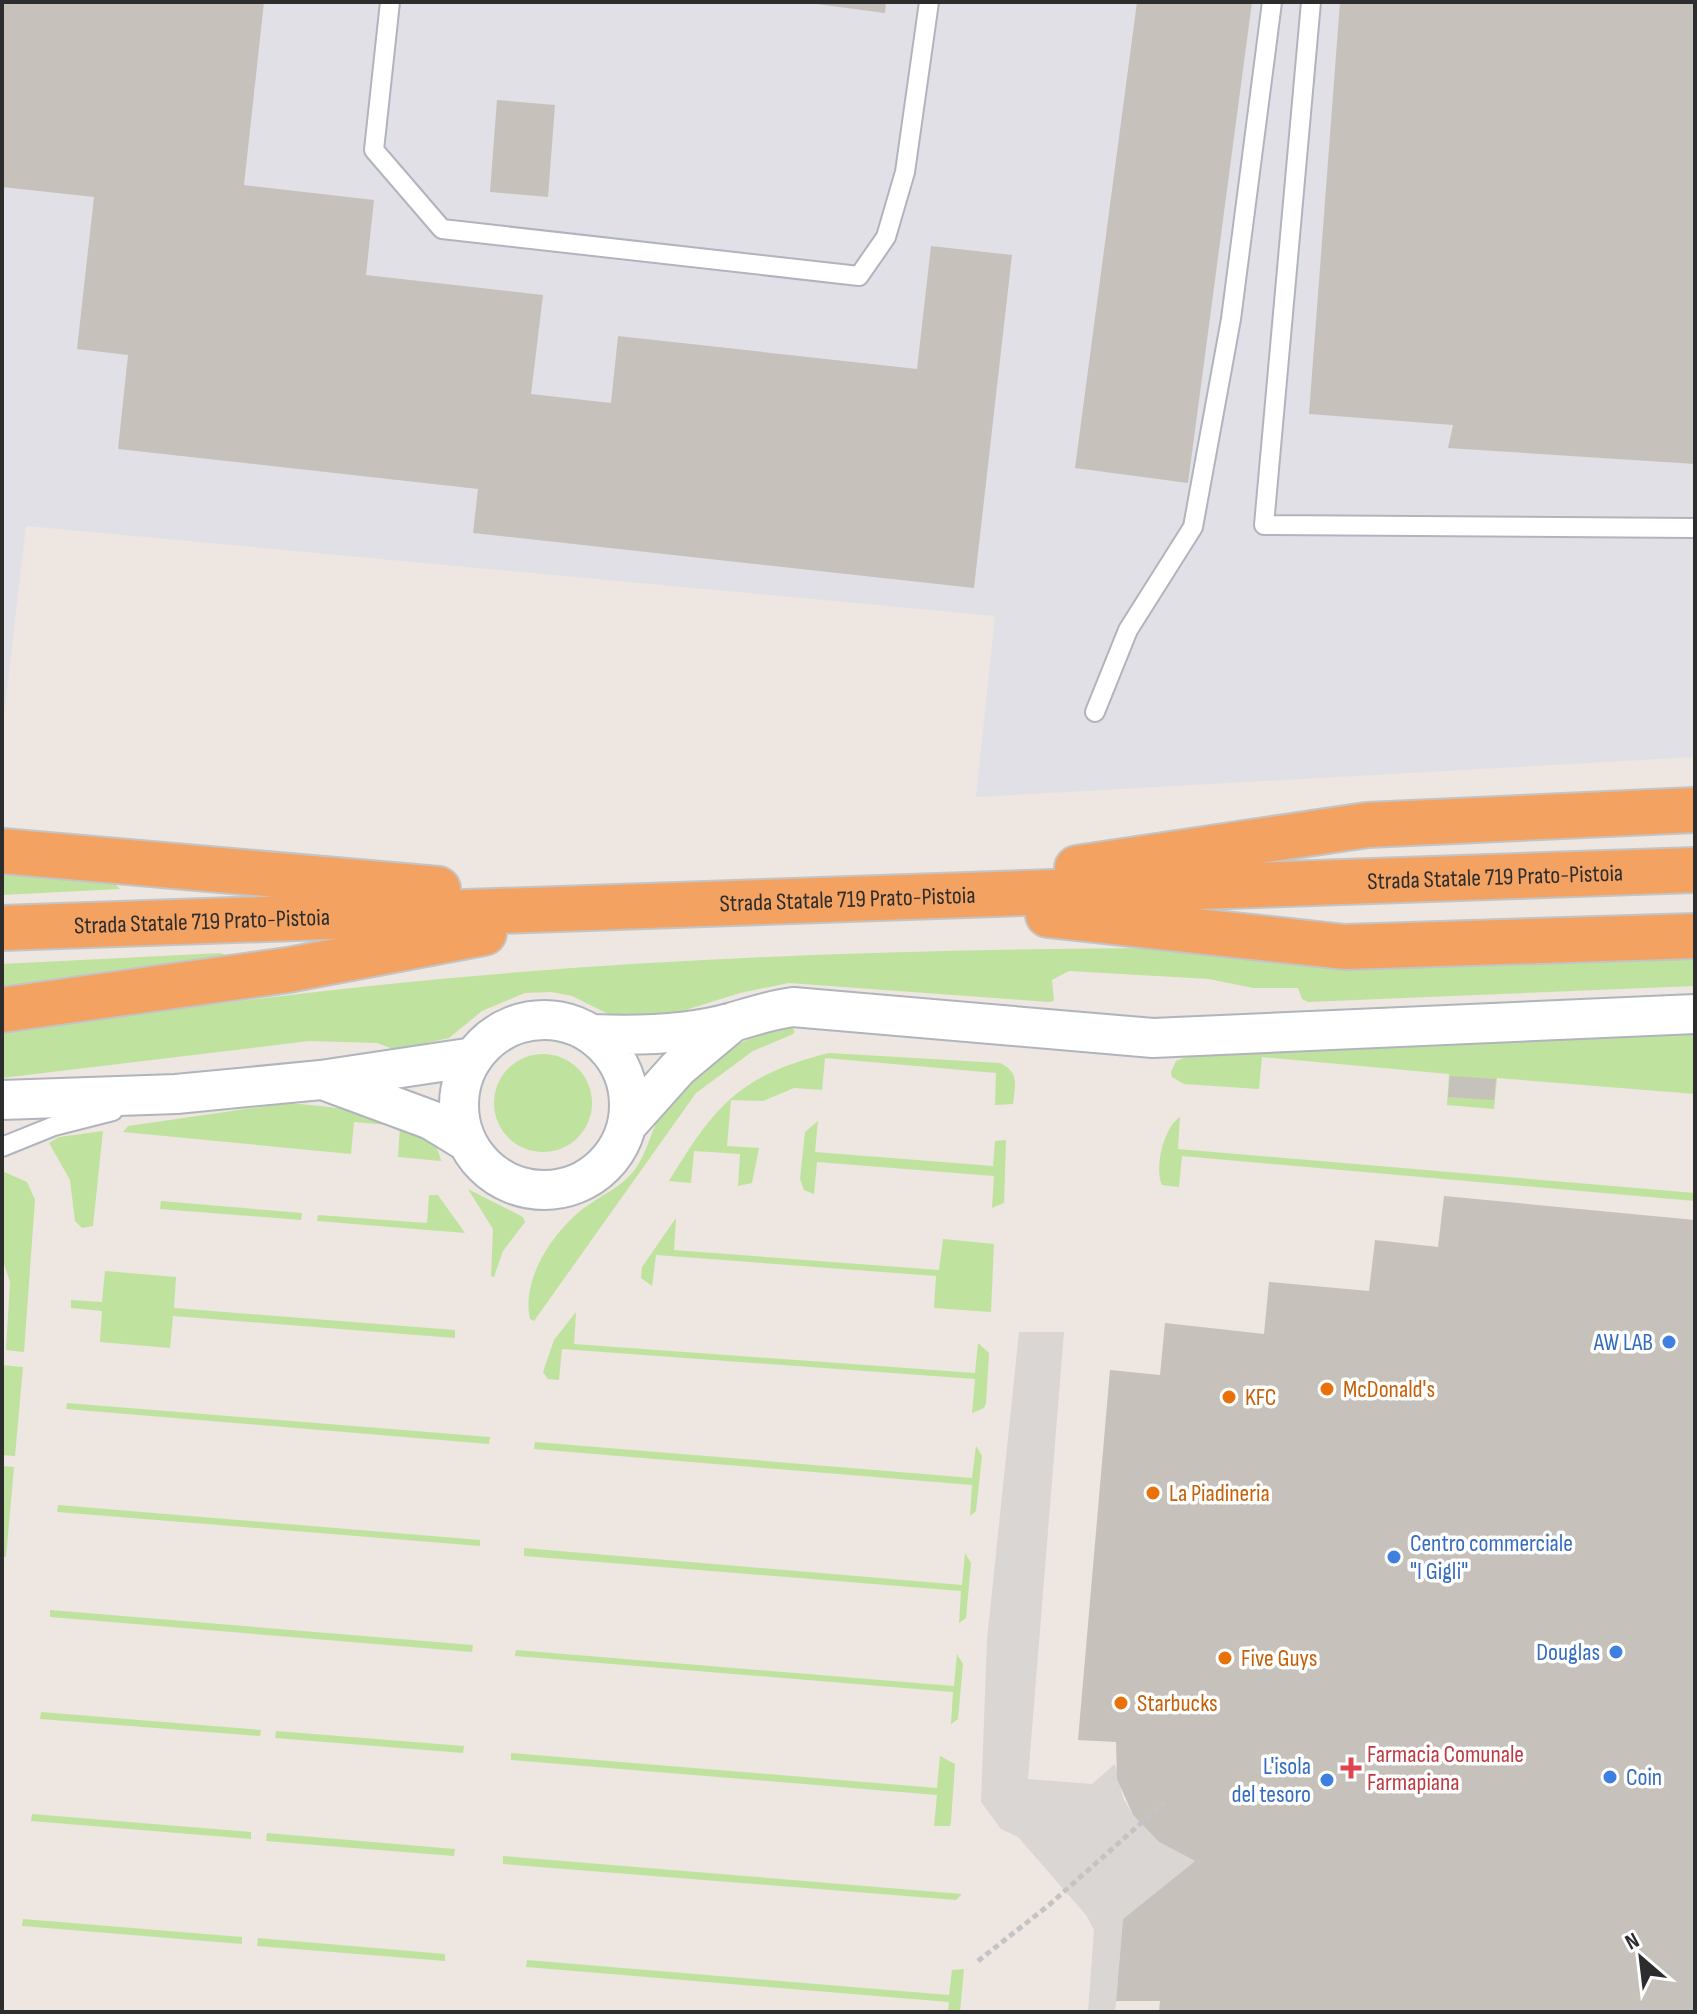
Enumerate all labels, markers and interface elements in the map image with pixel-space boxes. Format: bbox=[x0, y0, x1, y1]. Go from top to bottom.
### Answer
street label: Strada Statale 719 Prato-Pistoia bbox=[1367, 858, 1624, 896]
street label: Strada Statale 719 Prato-Pistoia bbox=[719, 881, 976, 918]
street label: Strada Statale 719 Prato-Pistoia bbox=[73, 903, 330, 941]
place label: AW LAB bbox=[1593, 1328, 1653, 1357]
marker: AW LAB bbox=[1660, 1333, 1678, 1351]
place label: McDonald's bbox=[1343, 1375, 1435, 1404]
marker: McDonald's bbox=[1318, 1380, 1336, 1398]
place label: KFC bbox=[1245, 1383, 1277, 1412]
marker: KFC bbox=[1220, 1388, 1238, 1406]
place label: La Piadineria bbox=[1169, 1479, 1270, 1508]
marker: La Piadineria bbox=[1144, 1484, 1162, 1502]
place label: Centro commerciale "I Gigli" bbox=[1410, 1529, 1573, 1586]
marker: Centro commerciale "I Gigli" bbox=[1385, 1548, 1403, 1566]
place label: Douglas bbox=[1536, 1638, 1600, 1667]
marker: Douglas bbox=[1607, 1643, 1625, 1661]
place label: Five Guys bbox=[1241, 1644, 1317, 1673]
marker: Five Guys bbox=[1216, 1649, 1234, 1667]
place label: Starbucks bbox=[1137, 1689, 1218, 1718]
marker: Starbucks bbox=[1112, 1694, 1130, 1712]
place label: Farmacia Comunale Farmapiana bbox=[1367, 1740, 1524, 1797]
place label: L'isola del tesoro bbox=[1231, 1752, 1311, 1809]
marker: Farmacia Comunale Farmapiana bbox=[1342, 1759, 1360, 1777]
place label: Coin bbox=[1626, 1763, 1662, 1792]
marker: Coin bbox=[1601, 1768, 1619, 1786]
marker: L'isola del tesoro bbox=[1318, 1771, 1336, 1789]
north arrow bbox=[1601, 1918, 1681, 1998]
text: N bbox=[1621, 1927, 1644, 1956]

